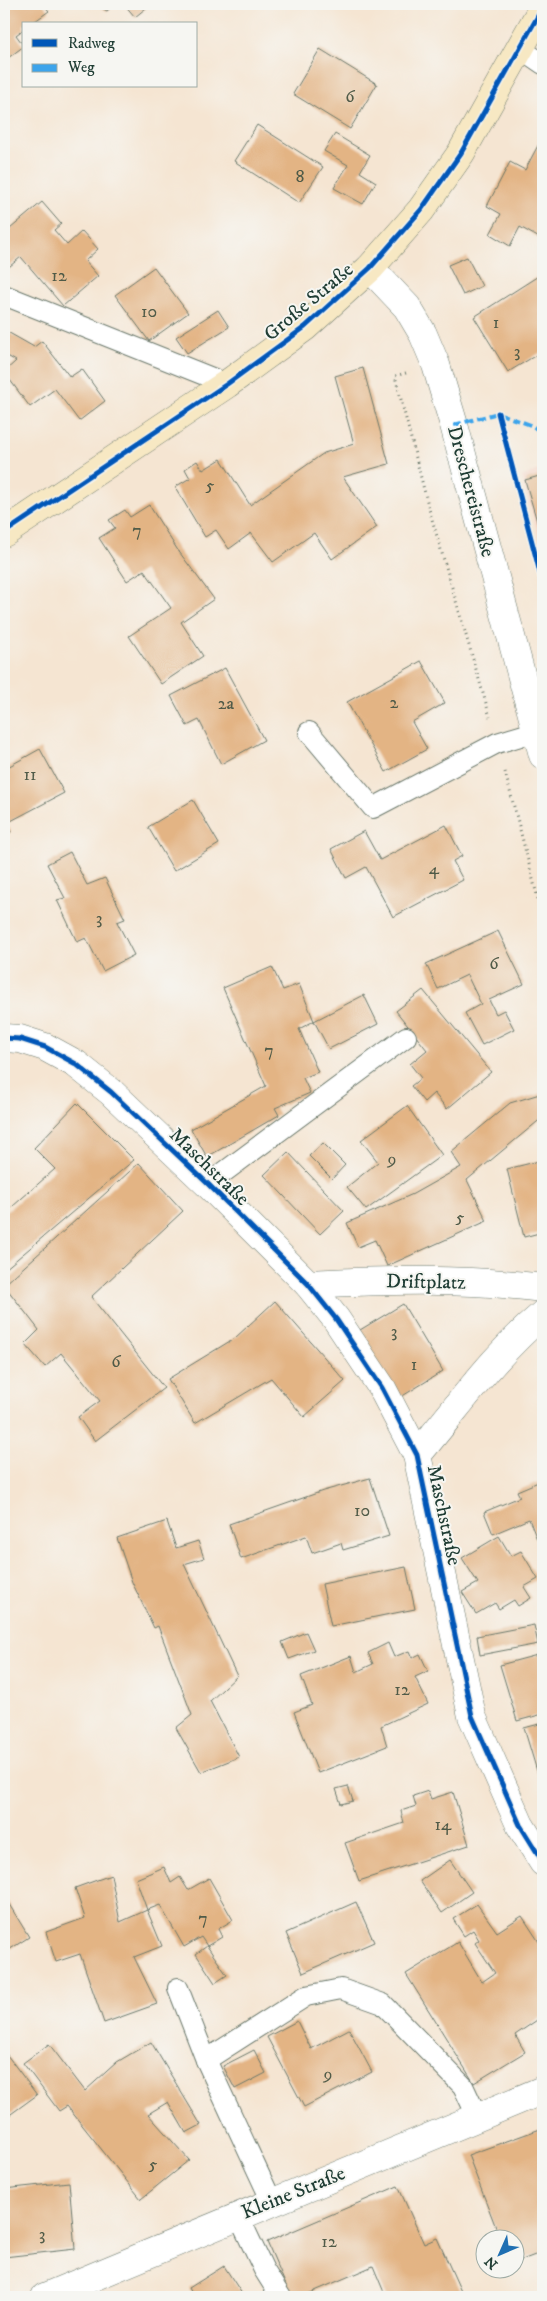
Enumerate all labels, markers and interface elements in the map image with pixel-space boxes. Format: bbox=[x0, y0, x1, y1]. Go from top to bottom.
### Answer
legend bbox=[22, 22, 198, 88]
text: Radweg bbox=[68, 34, 116, 53]
text: Weg bbox=[67, 58, 95, 77]
house number: 6 bbox=[345, 86, 355, 108]
house number: 8 bbox=[295, 166, 305, 188]
street label: Große Straße bbox=[259, 258, 359, 347]
house number: 12 bbox=[51, 265, 67, 287]
house number: 10 bbox=[141, 301, 157, 323]
house number: 1 bbox=[493, 312, 499, 334]
house number: 3 bbox=[514, 341, 520, 363]
street label: Dreschereistraße bbox=[441, 423, 500, 560]
house number: 5 bbox=[206, 475, 215, 497]
house number: 7 bbox=[132, 520, 142, 542]
house number: 2 bbox=[390, 692, 399, 714]
house number: 2a bbox=[218, 693, 235, 715]
house number: 11 bbox=[23, 764, 37, 786]
house number: 4 bbox=[429, 858, 440, 880]
house number: 3 bbox=[96, 908, 102, 930]
house number: 6 bbox=[489, 953, 499, 975]
house number: 7 bbox=[264, 1040, 274, 1062]
street label: Maschstraße bbox=[164, 1123, 254, 1211]
house number: 9 bbox=[387, 1149, 396, 1171]
house number: 5 bbox=[456, 1207, 465, 1229]
street label: Driftplatz bbox=[386, 1269, 466, 1296]
house number: 3 bbox=[391, 1321, 397, 1343]
house number: 6 bbox=[111, 1351, 121, 1373]
house number: 1 bbox=[411, 1354, 417, 1376]
street label: Maschstraße bbox=[421, 1463, 466, 1568]
house number: 10 bbox=[354, 1500, 370, 1522]
house number: 12 bbox=[394, 1679, 410, 1701]
house number: 14 bbox=[435, 1814, 452, 1836]
house number: 7 bbox=[198, 1908, 208, 1930]
house number: 9 bbox=[323, 2064, 332, 2086]
house number: 5 bbox=[149, 2154, 158, 2176]
street label: Kleine Straße bbox=[238, 2161, 349, 2226]
house number: 3 bbox=[39, 2224, 45, 2246]
north arrow bbox=[474, 2228, 524, 2278]
house number: 12 bbox=[321, 2231, 337, 2253]
text: N bbox=[481, 2252, 502, 2273]

